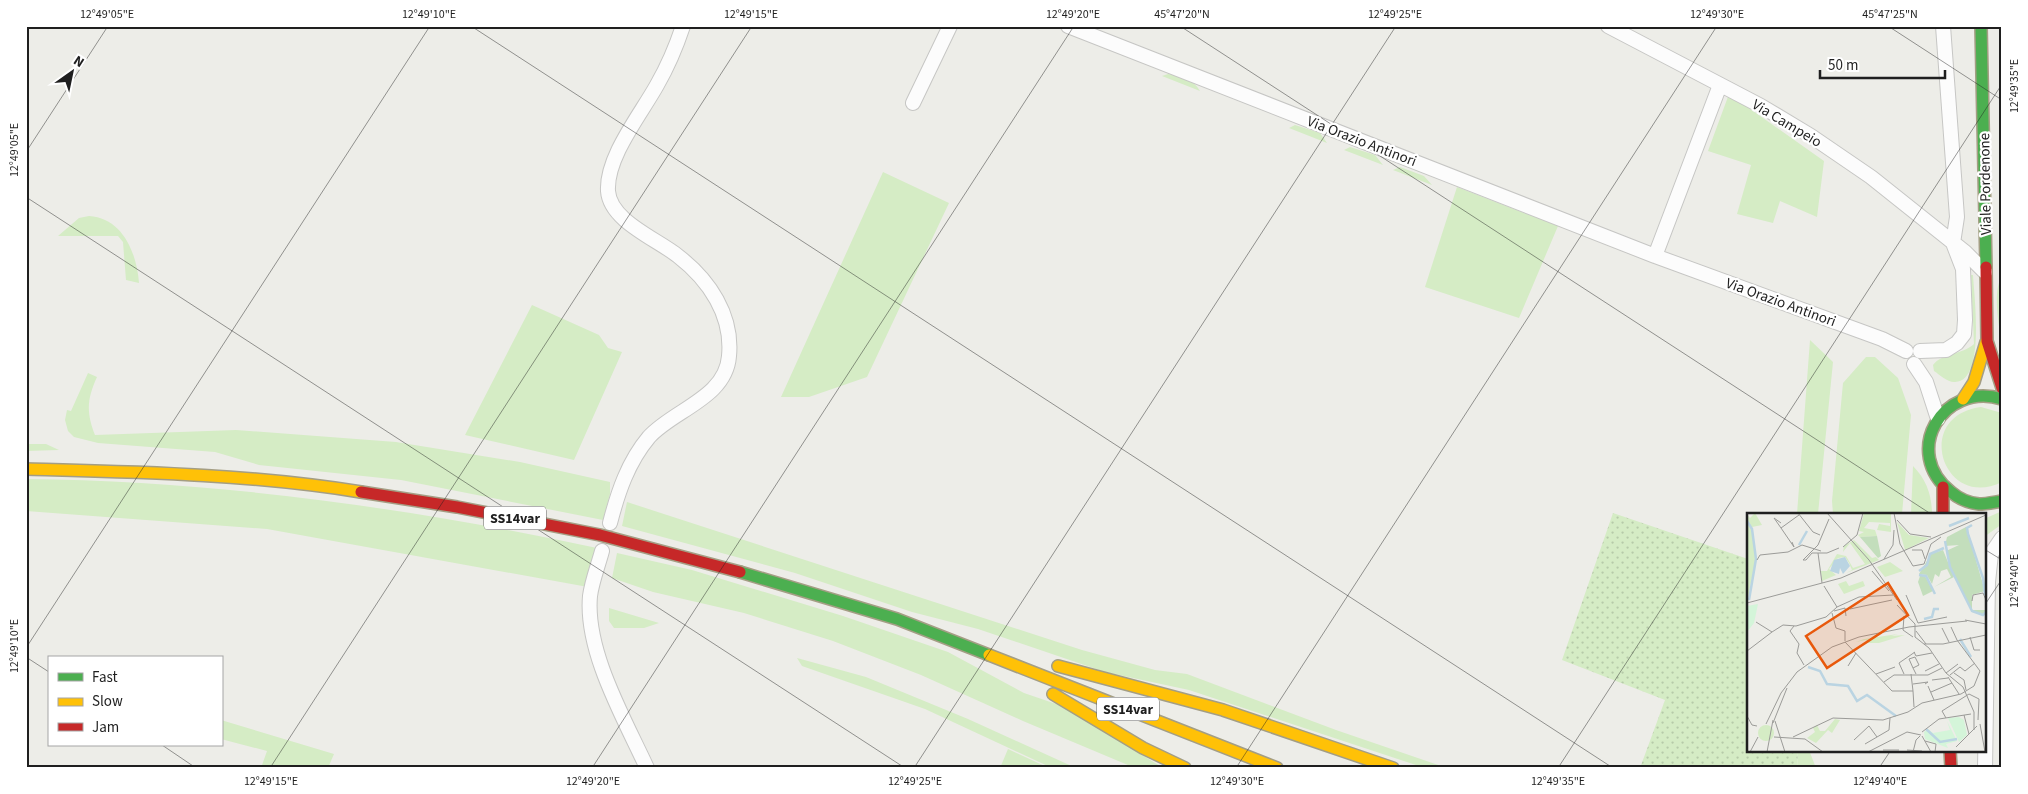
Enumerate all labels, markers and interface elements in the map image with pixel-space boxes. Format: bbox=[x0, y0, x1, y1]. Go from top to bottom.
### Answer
text: 12°49'05"E bbox=[80, 6, 134, 23]
text: 12°49'10"E bbox=[402, 6, 456, 23]
text: 12°49'15"E bbox=[724, 6, 778, 23]
text: 12°49'20"E bbox=[1046, 6, 1100, 23]
text: 45°47'20"N bbox=[1154, 6, 1210, 23]
text: 12°49'25"E bbox=[1368, 6, 1422, 23]
text: 12°49'30"E bbox=[1690, 6, 1744, 23]
text: 45°47'25"N bbox=[1862, 6, 1918, 23]
north arrow bbox=[48, 48, 98, 98]
scale bar bbox=[1820, 48, 1946, 80]
text: N bbox=[69, 51, 88, 73]
text: 50 m bbox=[1828, 55, 1858, 76]
text: 12°49'35"E bbox=[2006, 59, 2023, 113]
street label: Via Campeio bbox=[1748, 94, 1826, 153]
street label: Via Orazio Antinori bbox=[1304, 111, 1420, 172]
text: 12°49'05"E bbox=[6, 123, 23, 177]
street label: Viale Pordenone bbox=[1974, 133, 1997, 235]
street label: Via Orazio Antinori bbox=[1723, 273, 1839, 332]
road number: SS14var bbox=[484, 506, 546, 530]
inset map bbox=[1747, 513, 1986, 752]
text: 12°49'40"E bbox=[2006, 554, 2023, 608]
text: 12°49'10"E bbox=[6, 619, 23, 673]
legend bbox=[48, 656, 222, 746]
text: Fast bbox=[92, 667, 118, 688]
text: Slow bbox=[92, 691, 123, 712]
road number: SS14var bbox=[1097, 698, 1159, 721]
text: Jam bbox=[92, 717, 119, 738]
text: 12°49'15"E bbox=[244, 773, 298, 790]
text: 12°49'20"E bbox=[566, 773, 620, 790]
text: 12°49'25"E bbox=[888, 773, 942, 790]
text: 12°49'30"E bbox=[1210, 773, 1264, 790]
text: 12°49'35"E bbox=[1531, 773, 1585, 790]
text: 12°49'40"E bbox=[1853, 773, 1907, 790]

